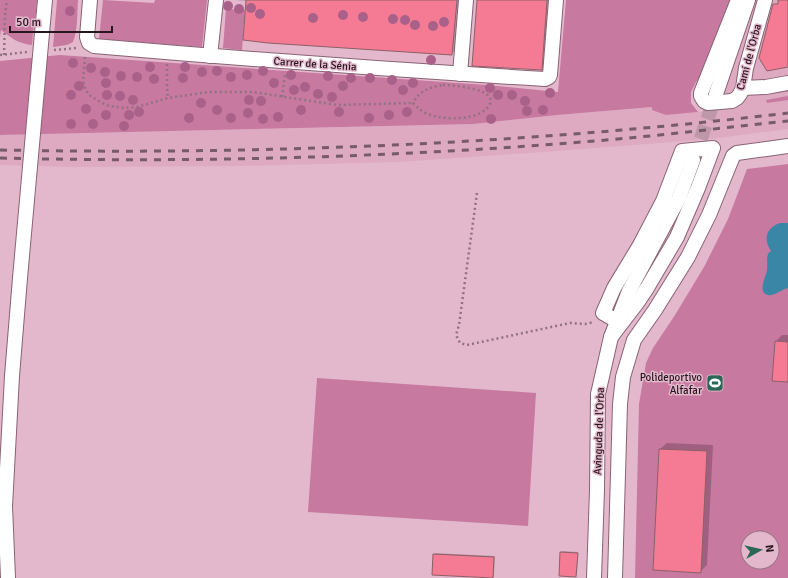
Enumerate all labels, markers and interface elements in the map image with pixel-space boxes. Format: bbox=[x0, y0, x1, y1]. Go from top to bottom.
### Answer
scale bar bbox=[10, 8, 112, 34]
text: 50 m bbox=[16, 15, 41, 30]
street label: Camí de l'Orba bbox=[734, 22, 764, 91]
street label: Carrer de la Sénia bbox=[273, 55, 357, 73]
place label: Polideportivo Alfafar bbox=[640, 371, 702, 397]
sports icon: Polideportivo Alfafar bbox=[705, 373, 725, 393]
street label: Avinguda de l'Orba bbox=[591, 387, 607, 475]
north arrow bbox=[740, 530, 780, 570]
text: N bbox=[762, 544, 776, 553]

